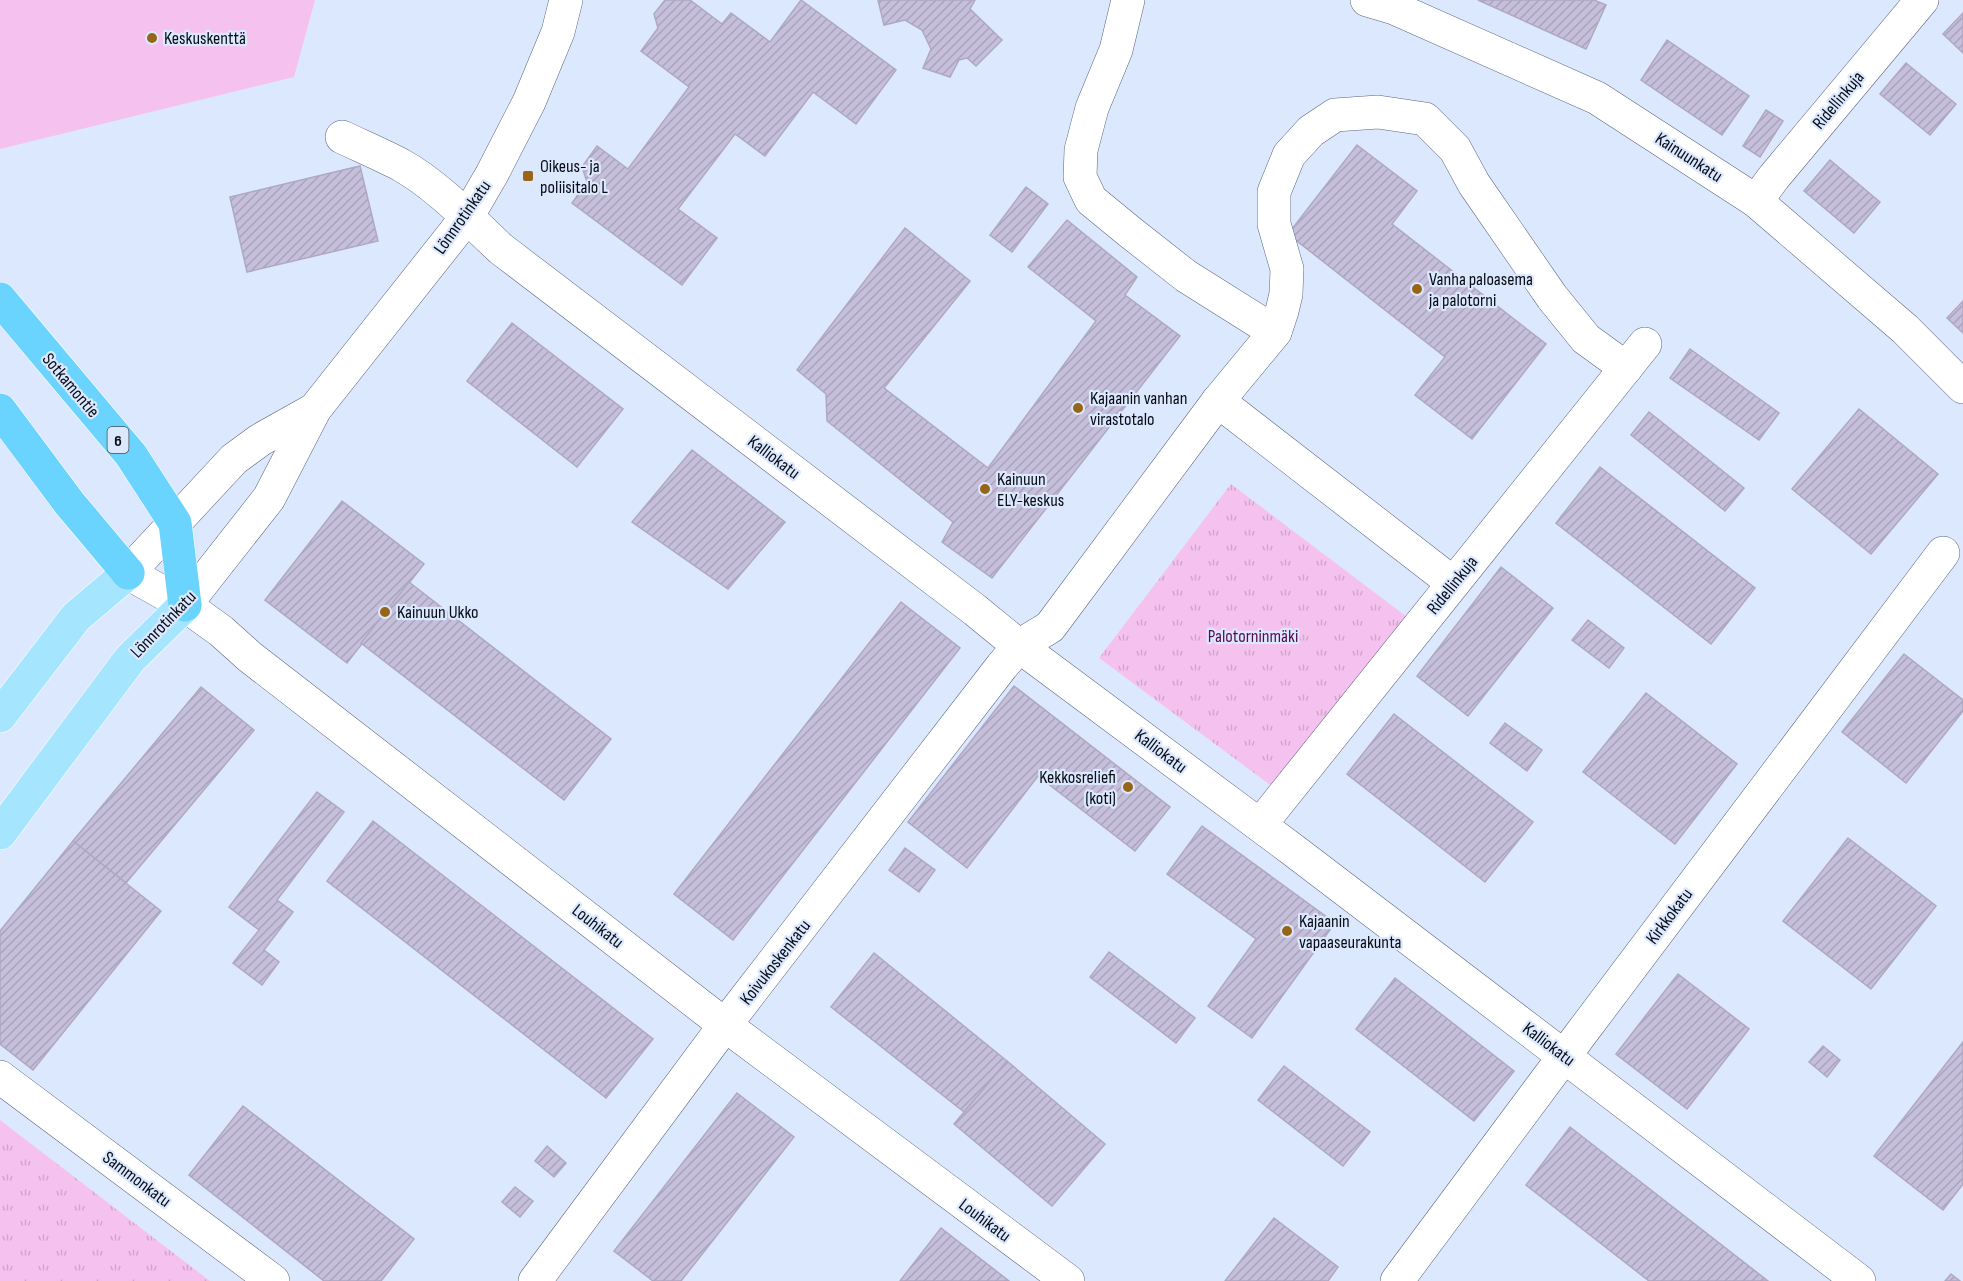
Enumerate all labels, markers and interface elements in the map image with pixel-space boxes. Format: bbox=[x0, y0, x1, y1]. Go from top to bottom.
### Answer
place label: Keskuskenttä bbox=[164, 28, 246, 49]
marker: Keskuskenttä bbox=[145, 31, 159, 45]
street label: Ridellinkuja bbox=[1808, 67, 1869, 134]
street label: Kainuunkatu bbox=[1651, 128, 1726, 187]
place label: Oikeus- ja poliisitalo L bbox=[540, 156, 608, 198]
marker: Oikeus- ja poliisitalo L bbox=[521, 169, 535, 183]
street label: Lönnrotinkatu bbox=[429, 176, 495, 258]
place label: Vanha paloasema ja palotorni bbox=[1428, 269, 1533, 311]
marker: Vanha paloasema ja palotorni bbox=[1410, 282, 1424, 296]
street label: Sotkamontie bbox=[38, 349, 104, 422]
place label: Kajaanin vanhan virastotalo bbox=[1090, 388, 1187, 430]
marker: Kajaanin vanhan virastotalo bbox=[1071, 401, 1085, 415]
road number: 6 bbox=[108, 427, 128, 453]
street label: Kalliokatu bbox=[744, 431, 804, 484]
place label: Kainuun ELY-keskus bbox=[997, 469, 1064, 511]
marker: Kainuun ELY-keskus bbox=[978, 482, 992, 496]
street label: Ridellinkuja bbox=[1422, 552, 1482, 619]
street label: Lönnrotinkatu bbox=[126, 586, 200, 662]
place label: Kainuun Ukko bbox=[397, 602, 479, 623]
marker: Kainuun Ukko bbox=[378, 605, 392, 619]
park label: Palotorninmäki bbox=[1208, 626, 1298, 647]
street label: Kalliokatu bbox=[1131, 725, 1191, 778]
place label: Kekkosreliefi (koti) bbox=[1039, 767, 1116, 809]
marker: Kekkosreliefi (koti) bbox=[1121, 780, 1135, 794]
street label: Kirkkokatu bbox=[1642, 884, 1697, 948]
street label: Louhikatu bbox=[568, 900, 628, 953]
place label: Kajaanin vapaaseurakunta bbox=[1299, 911, 1402, 953]
street label: Koivukoskenkatu bbox=[736, 916, 815, 1009]
marker: Kajaanin vapaaseurakunta bbox=[1280, 924, 1294, 938]
street label: Kalliokatu bbox=[1519, 1018, 1579, 1071]
street label: Sammonkatu bbox=[99, 1147, 175, 1212]
street label: Louhikatu bbox=[955, 1194, 1015, 1247]

